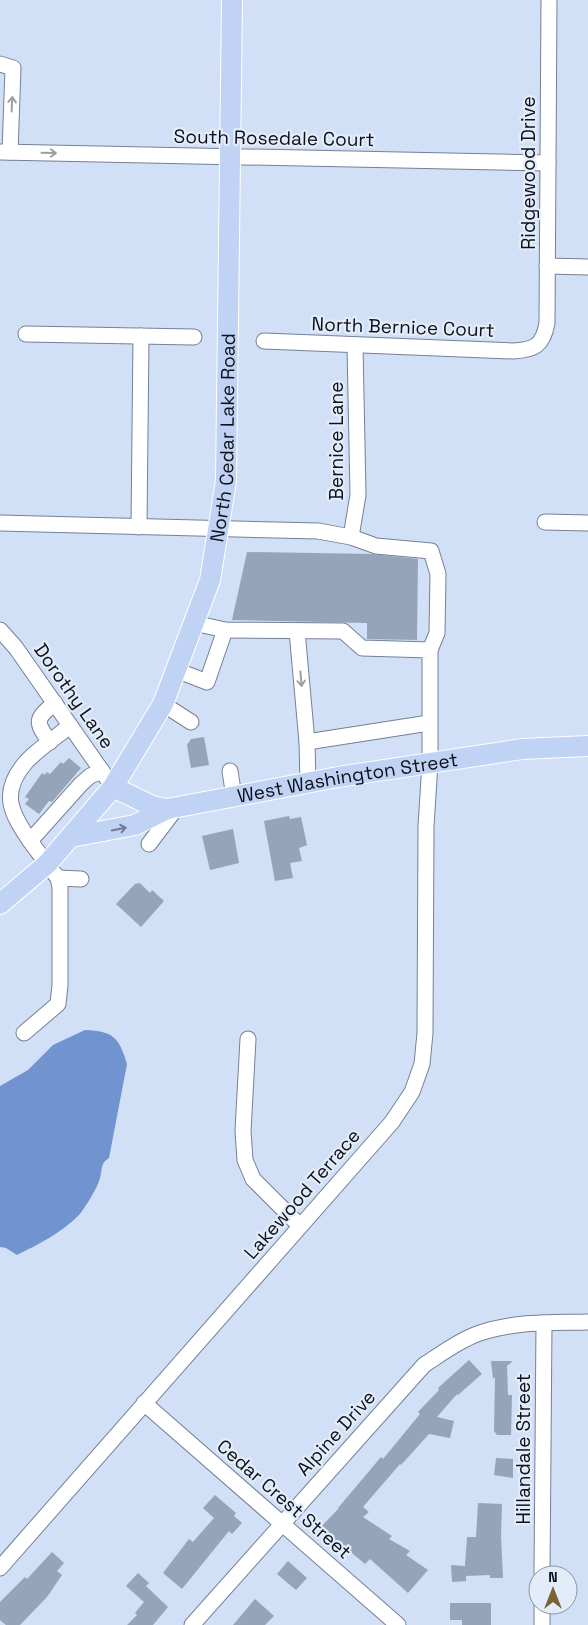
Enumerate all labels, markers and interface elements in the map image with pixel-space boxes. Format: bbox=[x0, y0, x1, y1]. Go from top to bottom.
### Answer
one-way arrow bbox=[8, 96, 17, 112]
street label: Ridgewood Drive bbox=[516, 96, 541, 250]
street label: South Rosedale Court bbox=[173, 124, 375, 152]
one-way arrow bbox=[40, 148, 56, 158]
street label: North Bernice Court bbox=[311, 311, 495, 343]
street label: North Cedar Lake Road bbox=[204, 333, 240, 544]
street label: Bernice Lane bbox=[324, 382, 349, 500]
street label: Dorothy Lane bbox=[28, 638, 120, 754]
one-way arrow bbox=[297, 671, 306, 687]
street label: West Washington Street bbox=[235, 746, 459, 808]
one-way arrow bbox=[110, 823, 126, 833]
street label: Lakewood Terrace bbox=[238, 1124, 366, 1264]
street label: Hillandale Street bbox=[511, 1373, 536, 1525]
street label: Alpine Drive bbox=[291, 1385, 381, 1481]
street label: Cedar Crest Street bbox=[211, 1434, 357, 1564]
north arrow bbox=[528, 1565, 578, 1615]
text: N bbox=[548, 1568, 558, 1586]

